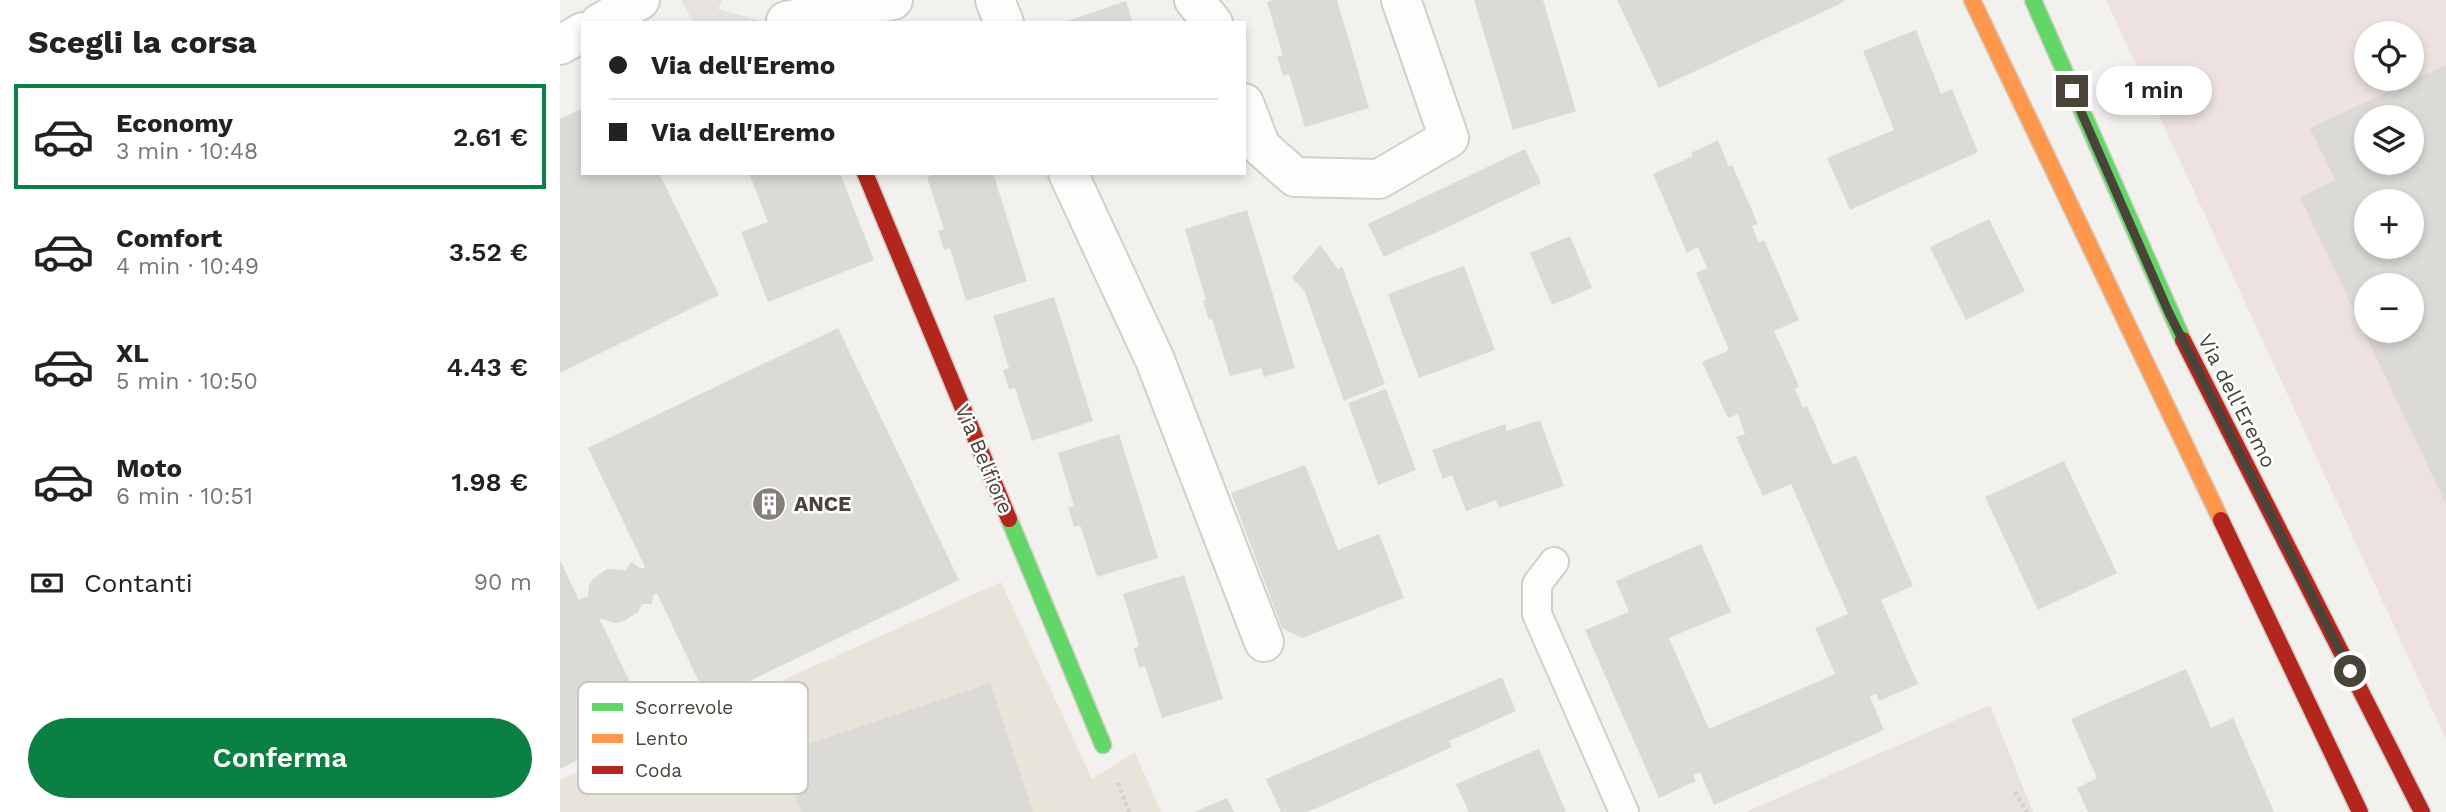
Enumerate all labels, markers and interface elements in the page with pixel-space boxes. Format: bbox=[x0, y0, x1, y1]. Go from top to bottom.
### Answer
map controls bbox=[2354, 21, 2424, 343]
button: locate bbox=[2354, 21, 2424, 91]
text: Scegli la corsa bbox=[28, 23, 257, 61]
text: Via dell'Eremo bbox=[651, 50, 835, 80]
callout: 1 min bbox=[2096, 66, 2212, 116]
route end bbox=[2056, 75, 2088, 107]
text: 1 min bbox=[2124, 77, 2184, 104]
icon: car bbox=[32, 105, 95, 168]
button: layers bbox=[2354, 105, 2424, 175]
text: Economy bbox=[116, 108, 233, 138]
text: Via dell'Eremo bbox=[651, 117, 835, 147]
text: 2.61 € bbox=[453, 122, 528, 152]
text: 3 min · 10:48 bbox=[116, 138, 258, 165]
button: + bbox=[2354, 189, 2424, 259]
icon: car bbox=[32, 220, 95, 283]
text: Comfort bbox=[116, 223, 222, 253]
text: 3.52 € bbox=[449, 237, 528, 267]
text: 4 min · 10:49 bbox=[116, 253, 259, 280]
button: − bbox=[2354, 273, 2424, 343]
street label: Via dell'Eremo bbox=[2193, 330, 2282, 472]
icon: car bbox=[32, 335, 95, 398]
text: XL bbox=[116, 338, 149, 368]
text: 4.43 € bbox=[447, 352, 528, 382]
text: 5 min · 10:50 bbox=[116, 368, 258, 395]
street label: Via Belfiore bbox=[950, 400, 1019, 517]
icon: car bbox=[32, 450, 95, 513]
text: Moto bbox=[116, 453, 182, 483]
text: 1.98 € bbox=[451, 467, 528, 497]
text: 6 min · 10:51 bbox=[116, 483, 253, 510]
building icon: ANCE bbox=[750, 485, 788, 523]
place label: ANCE bbox=[794, 491, 851, 516]
icon: cash bbox=[28, 564, 66, 602]
text: Contanti bbox=[84, 568, 193, 598]
text: 90 m bbox=[474, 569, 532, 596]
route start bbox=[2334, 655, 2366, 687]
legend bbox=[578, 682, 808, 794]
text: Scorrevole bbox=[635, 696, 733, 719]
button: Conferma bbox=[28, 718, 532, 798]
text: Lento bbox=[635, 727, 688, 750]
text: Coda bbox=[635, 759, 682, 782]

